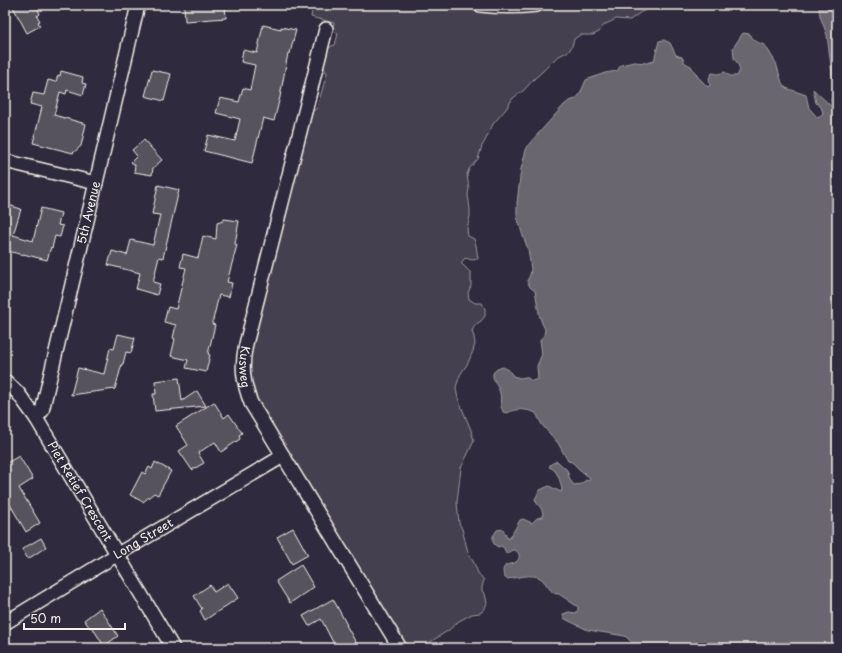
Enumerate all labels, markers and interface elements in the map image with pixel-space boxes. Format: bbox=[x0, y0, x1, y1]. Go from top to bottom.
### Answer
street label: 5th Avenue bbox=[72, 179, 104, 246]
street label: Kusweg bbox=[235, 345, 256, 389]
street label: Piet Retief Crescent bbox=[44, 437, 118, 545]
street label: Long Street bbox=[109, 513, 176, 563]
scale bar bbox=[24, 605, 125, 631]
text: 50 m bbox=[30, 609, 61, 627]

